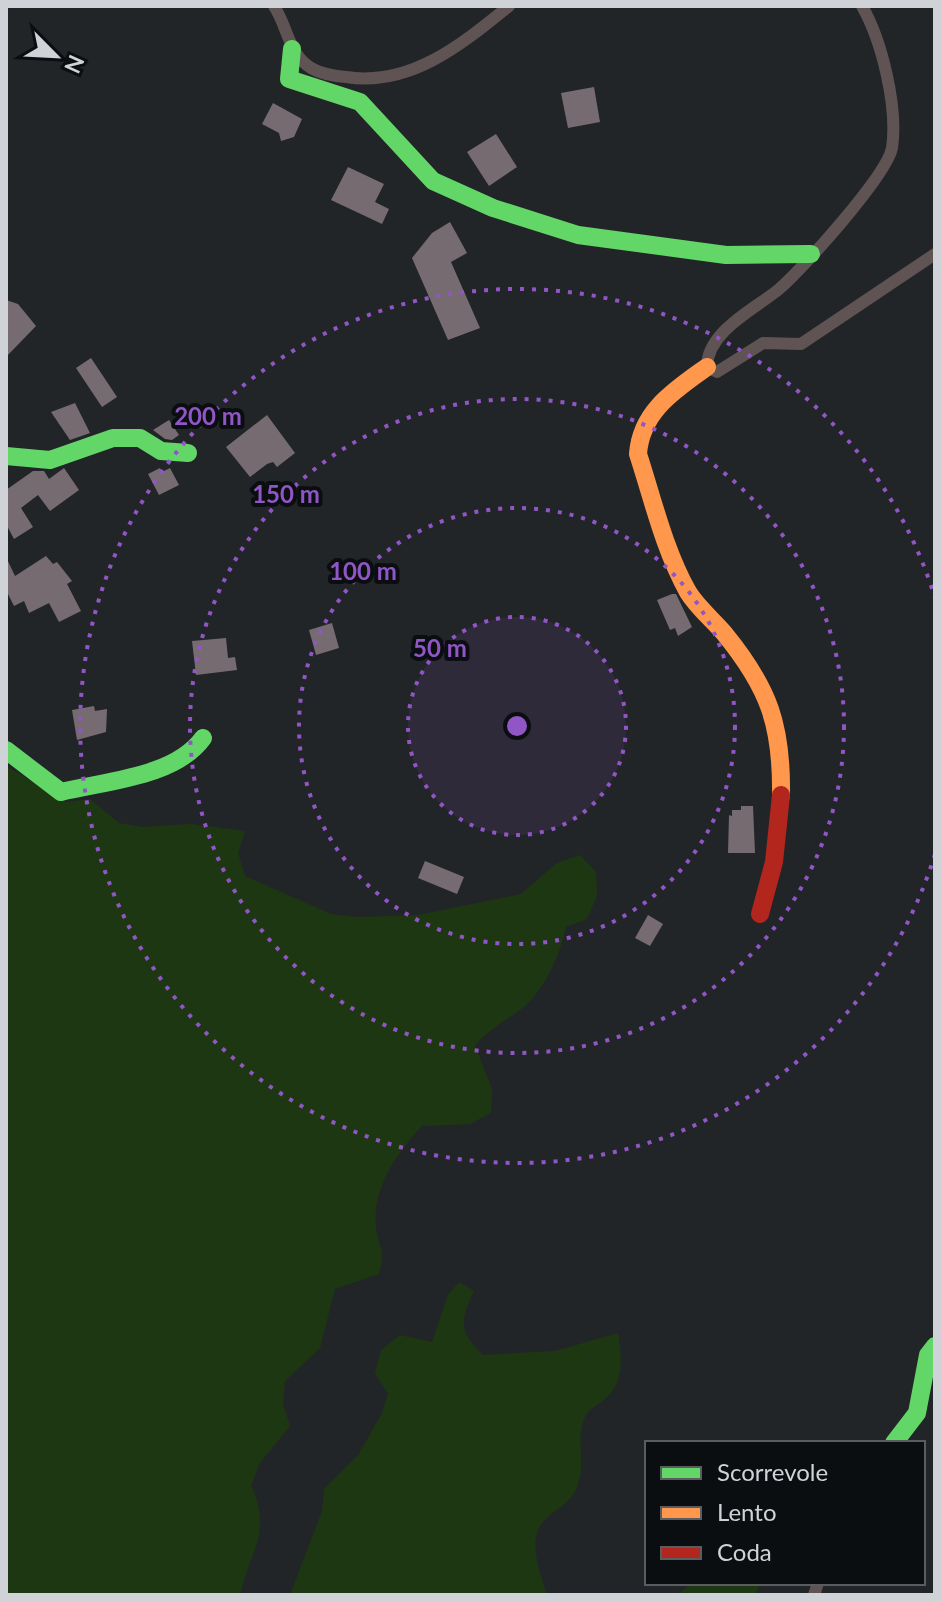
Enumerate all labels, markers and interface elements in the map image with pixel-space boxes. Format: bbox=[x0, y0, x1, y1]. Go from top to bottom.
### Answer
north arrow bbox=[16, 16, 96, 96]
text: N bbox=[59, 51, 91, 78]
text: 200 m bbox=[174, 401, 242, 430]
text: 150 m bbox=[252, 479, 320, 508]
text: 100 m bbox=[329, 556, 397, 585]
text: 50 m bbox=[413, 633, 467, 662]
centre of rings bbox=[503, 712, 531, 740]
legend bbox=[645, 1441, 925, 1585]
text: Scorrevole bbox=[717, 1457, 828, 1486]
text: Lento bbox=[717, 1497, 777, 1526]
text: Coda bbox=[717, 1537, 772, 1566]

